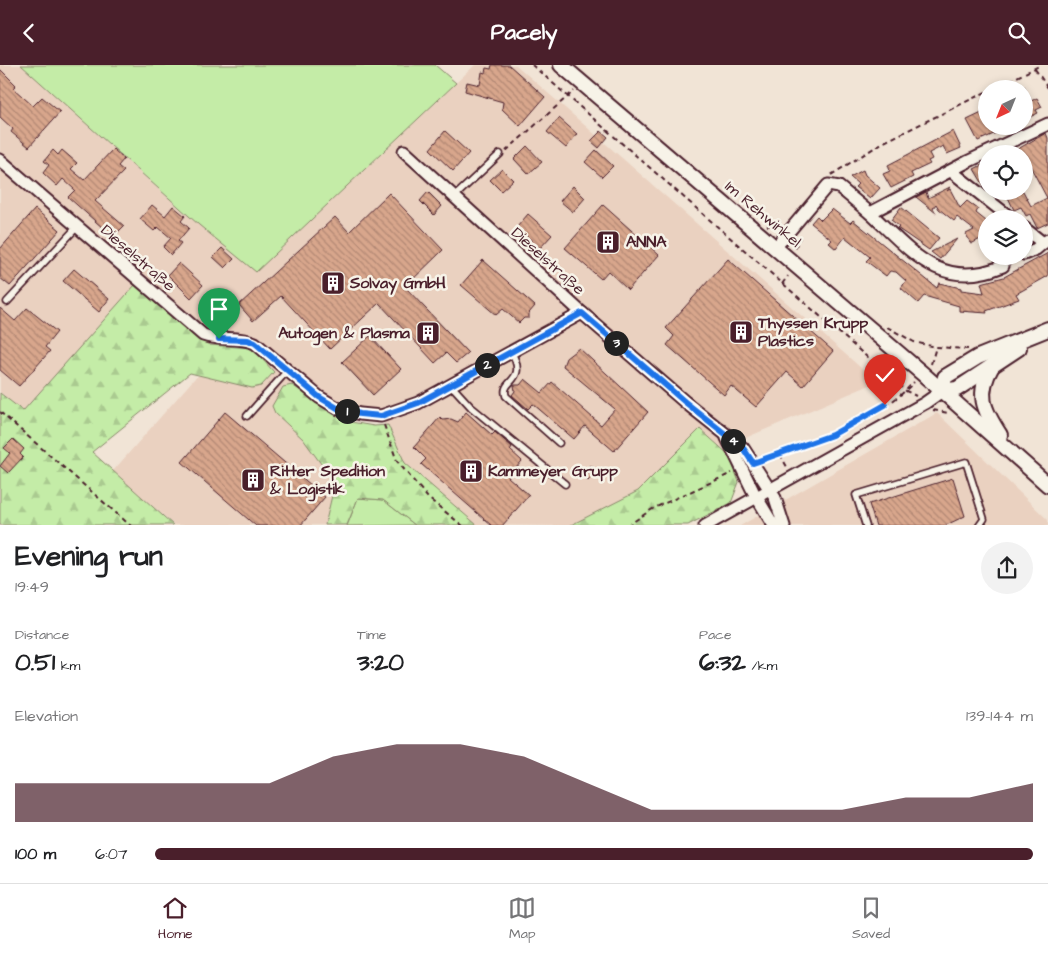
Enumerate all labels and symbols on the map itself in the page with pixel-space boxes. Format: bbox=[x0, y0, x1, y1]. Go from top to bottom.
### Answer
north arrow bbox=[978, 80, 1032, 135]
street label: Im Rehwinkel bbox=[720, 175, 806, 253]
street label: Dieselstraße bbox=[96, 219, 180, 297]
street label: Dieselstraße bbox=[506, 222, 590, 300]
building icon: ANNA bbox=[595, 229, 621, 255]
place label: ANNA bbox=[626, 231, 667, 253]
building icon: Solvay GmbH bbox=[320, 270, 346, 296]
place label: Solvay GmbH bbox=[349, 272, 446, 295]
pin bbox=[198, 288, 240, 339]
place label: Thyssen Krupp Plastics bbox=[757, 312, 868, 352]
building icon: Thyssen Krupp Plastics bbox=[728, 319, 754, 345]
building icon: Autogen & Plasma bbox=[415, 320, 441, 346]
place label: Autogen & Plasma bbox=[278, 322, 411, 346]
pin: 3 bbox=[604, 331, 628, 355]
pin: 2 bbox=[474, 353, 500, 377]
pin bbox=[864, 354, 906, 405]
pin: 1 bbox=[334, 399, 360, 423]
pin: 4 bbox=[720, 429, 746, 453]
building icon: Kammeyer Grupp bbox=[458, 458, 484, 484]
place label: Ritter Spedition & Logistik bbox=[269, 460, 385, 502]
place label: Kammeyer Grupp bbox=[488, 460, 618, 483]
building icon: Ritter Spedition & Logistik bbox=[240, 467, 266, 493]

